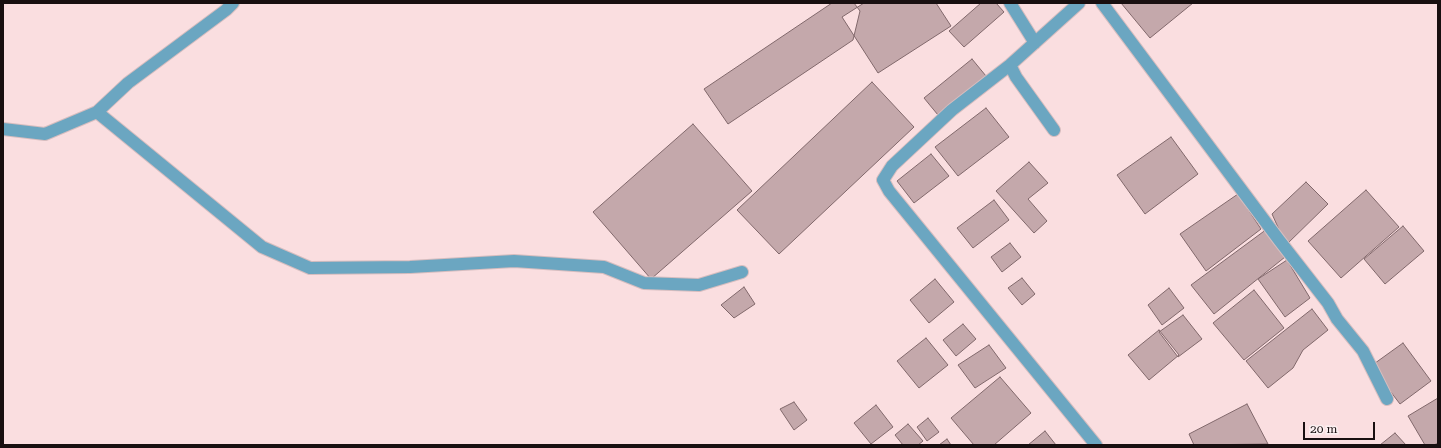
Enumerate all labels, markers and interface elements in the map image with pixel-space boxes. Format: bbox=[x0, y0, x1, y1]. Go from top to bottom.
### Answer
scale bar bbox=[1305, 414, 1377, 440]
text: 20 m bbox=[1310, 422, 1337, 436]

